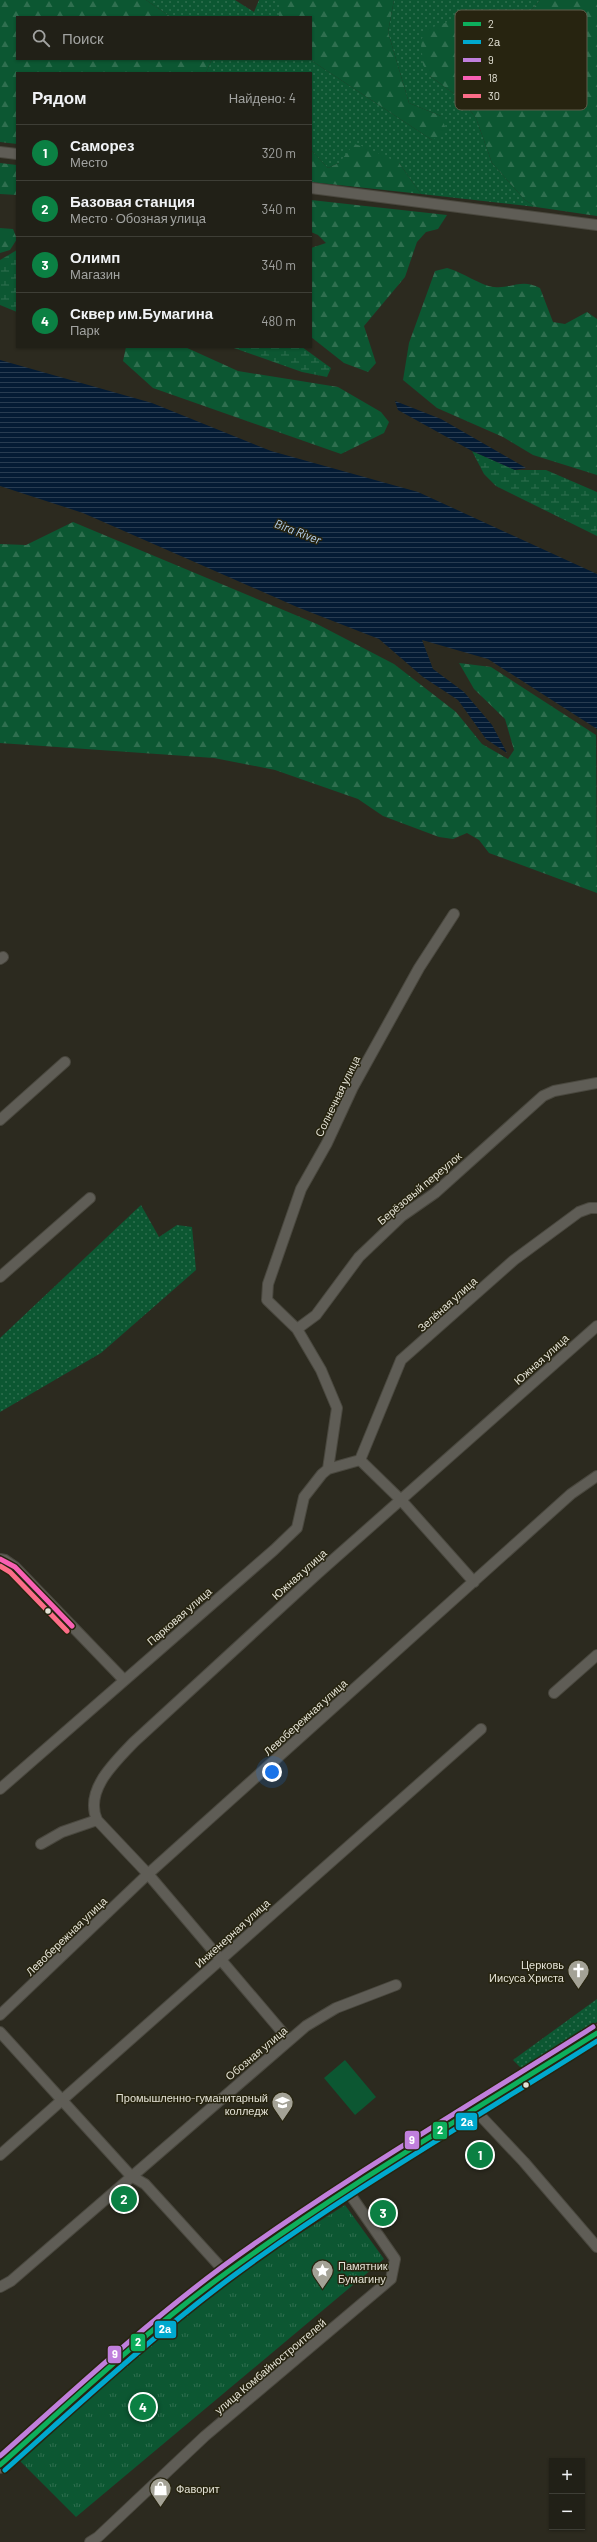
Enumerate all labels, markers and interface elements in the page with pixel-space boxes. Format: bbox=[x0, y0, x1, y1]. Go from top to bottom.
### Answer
legend bbox=[455, 10, 587, 110]
search box bbox=[16, 16, 312, 60]
text: 2 bbox=[488, 17, 494, 30]
icon: search bbox=[30, 27, 52, 49]
text: Поиск bbox=[62, 29, 104, 47]
text: 2а bbox=[488, 35, 501, 48]
text: 9 bbox=[488, 53, 494, 66]
text: 18 bbox=[488, 71, 498, 84]
text: Рядом bbox=[32, 87, 87, 107]
text: 30 bbox=[488, 89, 500, 102]
text: Найдено: 4 bbox=[229, 90, 296, 106]
text: Саморез bbox=[70, 136, 134, 154]
text: 1 bbox=[43, 145, 47, 161]
text: 320 m bbox=[262, 145, 296, 161]
text: Место bbox=[70, 154, 108, 170]
text: Базовая станция bbox=[70, 192, 195, 210]
text: 2 bbox=[41, 201, 49, 217]
text: 340 m bbox=[261, 201, 296, 217]
text: Место · Обозная улица bbox=[70, 210, 206, 226]
text: Олимп bbox=[70, 248, 120, 266]
text: 3 bbox=[41, 257, 49, 273]
text: 340 m bbox=[261, 257, 296, 273]
text: Магазин bbox=[70, 266, 120, 282]
text: Сквер им.Бумагина bbox=[70, 304, 213, 322]
text: 4 bbox=[41, 313, 49, 329]
text: 480 m bbox=[261, 313, 296, 329]
text: Парк bbox=[70, 322, 100, 338]
water label: Bira River bbox=[273, 516, 324, 547]
street label: Солнечная улица bbox=[312, 1053, 363, 1139]
street label: Берёзовый переулок bbox=[374, 1149, 464, 1227]
street label: Зелёная улица bbox=[415, 1273, 480, 1334]
street label: Южная улица bbox=[511, 1330, 572, 1387]
street label: Южная улица bbox=[269, 1545, 330, 1602]
street label: Парковая улица bbox=[144, 1584, 215, 1648]
unlabelled marker bbox=[43, 1606, 53, 1616]
street label: Левобережная улица bbox=[261, 1676, 350, 1758]
your location bbox=[262, 1762, 282, 1782]
street label: Левобережная улица bbox=[23, 1893, 110, 1978]
street label: Инженерная улица bbox=[192, 1895, 273, 1970]
church icon: Церковь Иисуса Христа bbox=[566, 1957, 592, 1990]
place label: Церковь Иисуса Христа bbox=[489, 1958, 565, 1984]
street label: Обозная улица bbox=[223, 2023, 290, 2083]
unlabelled marker bbox=[521, 2080, 531, 2090]
school or university icon: Промышленно-гуманитарный колледж bbox=[270, 2090, 296, 2123]
place label: Промышленно-гуманитарный колледж bbox=[116, 2091, 269, 2117]
line badge: 2а bbox=[455, 2112, 478, 2131]
text: 2а bbox=[461, 2115, 474, 2128]
line badge: 2 bbox=[432, 2121, 448, 2140]
text: 2 bbox=[437, 2123, 443, 2136]
line badge: 9 bbox=[404, 2130, 420, 2150]
text: 9 bbox=[409, 2133, 415, 2146]
pin: 1 bbox=[467, 2140, 493, 2170]
pin: 2 bbox=[111, 2184, 137, 2214]
pin: 3 bbox=[370, 2198, 396, 2228]
place icon: Памятник Бумагину bbox=[310, 2258, 336, 2291]
place label: Памятник Бумагину bbox=[338, 2259, 388, 2285]
street label: улица Комбайностроителей bbox=[212, 2316, 328, 2416]
line badge: 2а bbox=[154, 2320, 177, 2339]
text: 2а bbox=[159, 2322, 172, 2335]
line badge: 2 bbox=[130, 2333, 146, 2352]
text: 2 bbox=[135, 2335, 141, 2348]
line badge: 9 bbox=[107, 2345, 122, 2364]
text: 9 bbox=[112, 2347, 118, 2360]
pin: 4 bbox=[130, 2392, 156, 2422]
map controls bbox=[549, 2458, 585, 2530]
button: + bbox=[549, 2458, 585, 2494]
shop icon: Фаворит bbox=[147, 2475, 173, 2508]
place label: Фаворит bbox=[176, 2482, 220, 2495]
button: − bbox=[549, 2494, 585, 2530]

